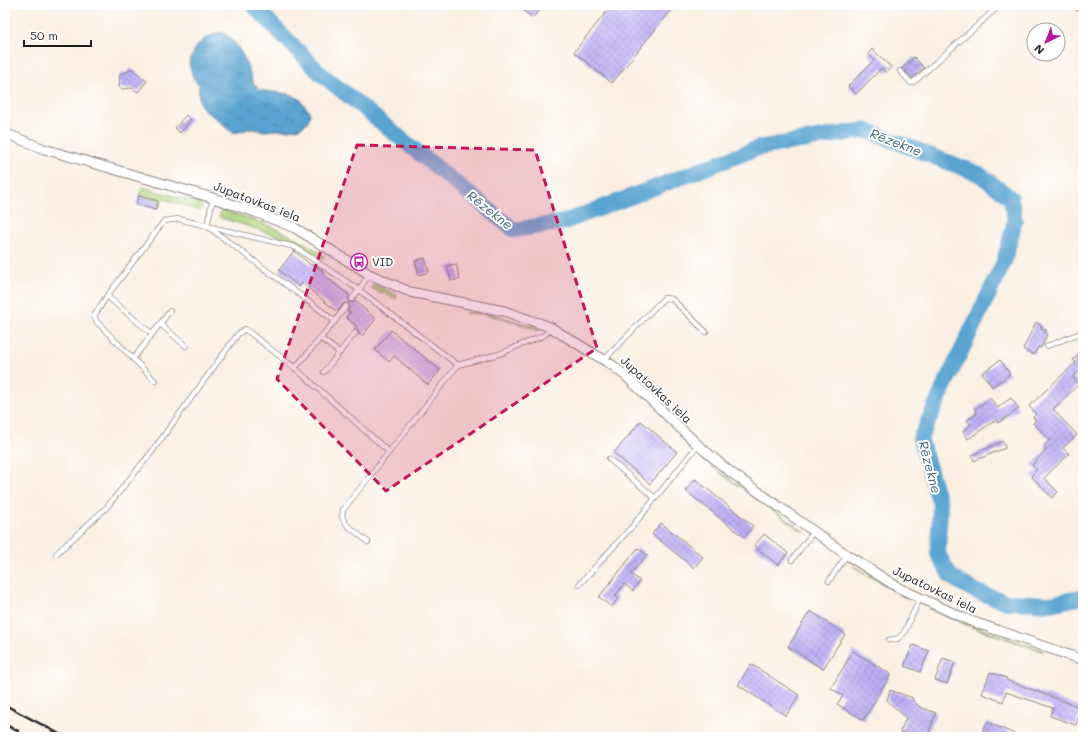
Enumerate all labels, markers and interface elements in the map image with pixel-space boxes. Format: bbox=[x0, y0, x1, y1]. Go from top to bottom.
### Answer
scale bar bbox=[24, 22, 91, 48]
north arrow bbox=[1026, 22, 1066, 62]
text: 50 m bbox=[30, 27, 58, 43]
text: N bbox=[1031, 41, 1047, 58]
water label: Rēzekne bbox=[868, 124, 924, 159]
street label: Jupatovkas iela bbox=[212, 177, 303, 225]
water label: Rēzekne bbox=[464, 186, 517, 233]
bus stop icon: VID bbox=[349, 252, 369, 272]
place label: VID bbox=[372, 253, 393, 269]
street label: Jupatovkas iela bbox=[618, 352, 696, 426]
water label: Rēzekne bbox=[915, 439, 946, 495]
street label: Jupatovkas iela bbox=[891, 562, 980, 616]

